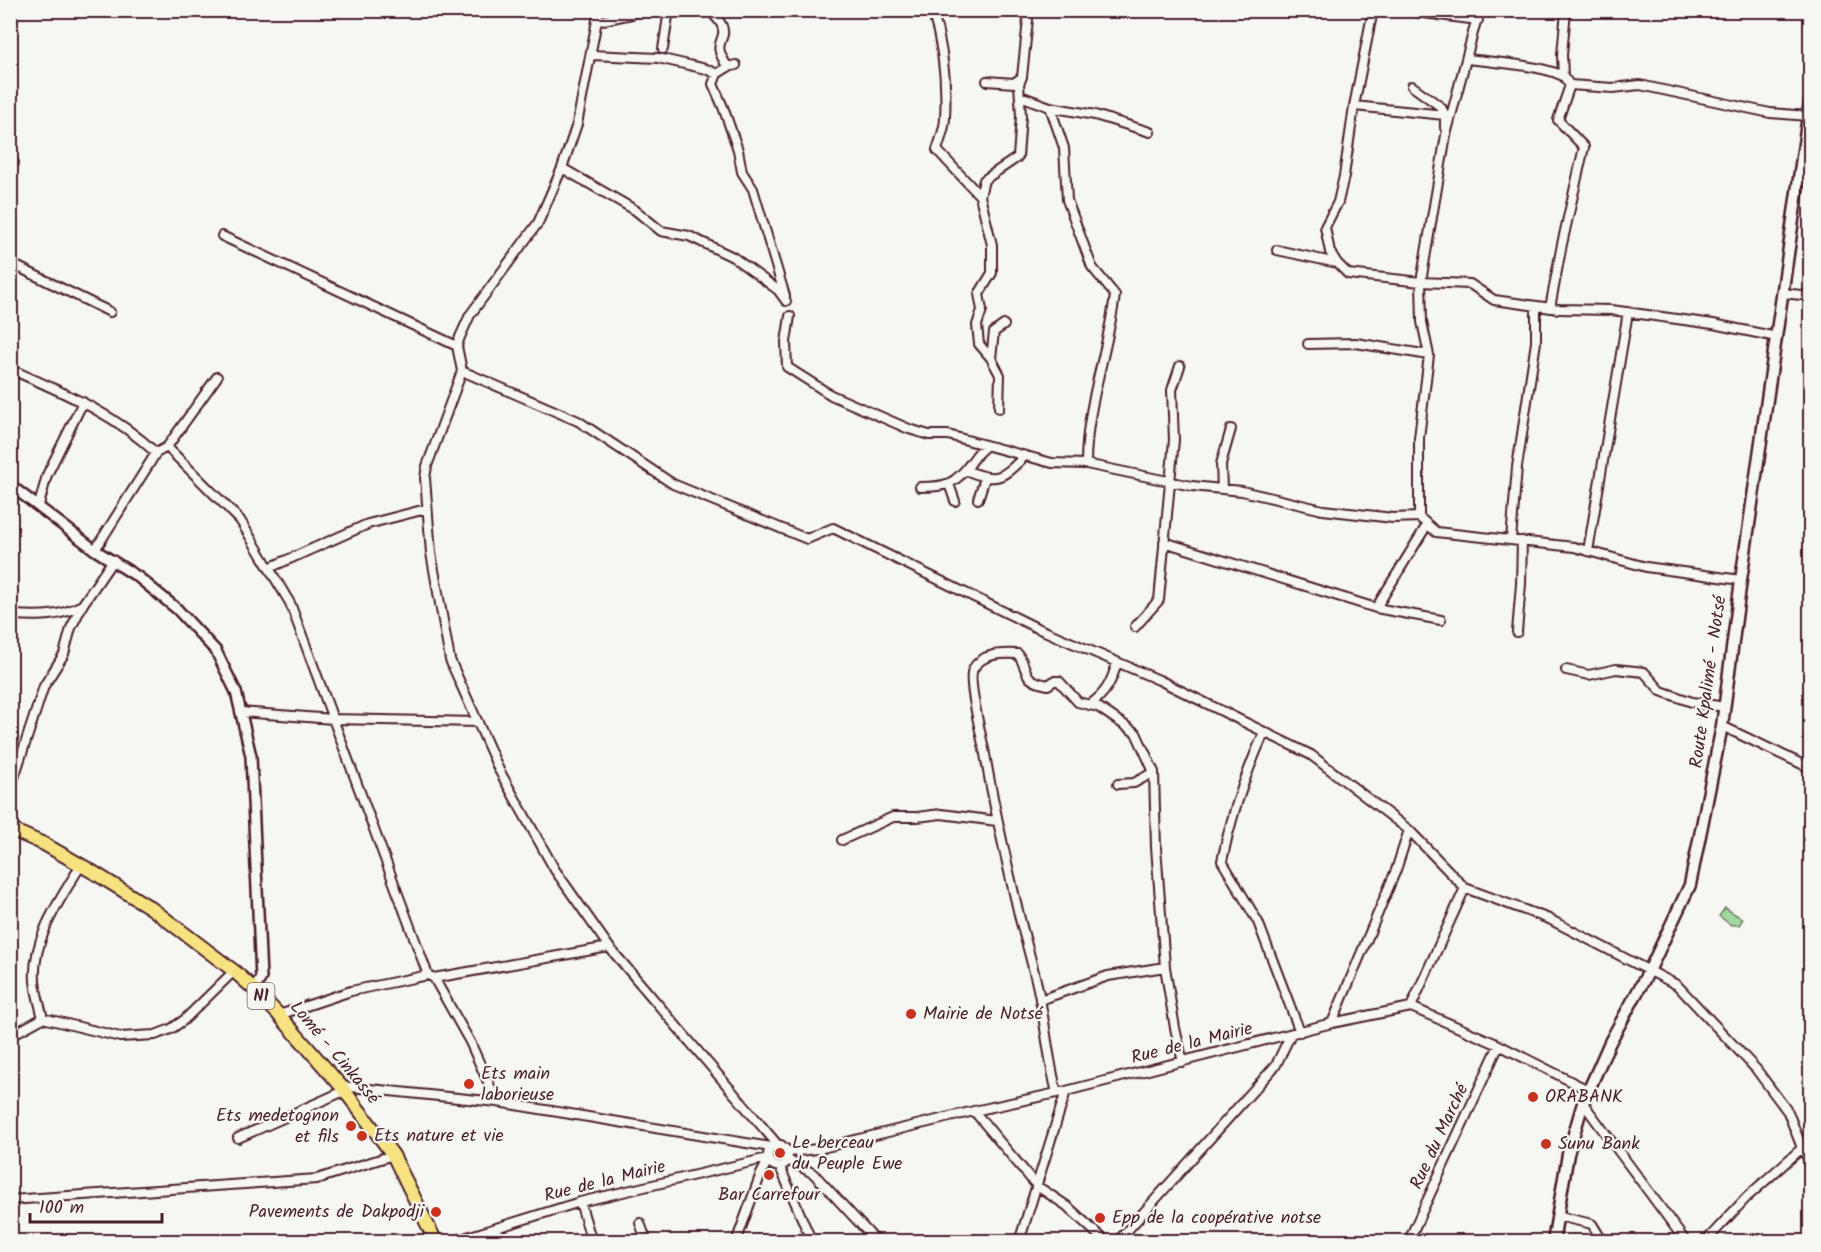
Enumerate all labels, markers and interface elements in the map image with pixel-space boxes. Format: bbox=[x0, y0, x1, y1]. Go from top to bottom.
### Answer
street label: Route Kpalimé - Notsé bbox=[1683, 593, 1736, 770]
road number: N1 bbox=[248, 983, 274, 1009]
street label: Lomé - Cinkassé bbox=[282, 995, 387, 1112]
place label: Mairie de Notsé bbox=[923, 1000, 1044, 1029]
marker: Mairie de Notsé bbox=[904, 1007, 918, 1021]
street label: Rue de la Mairie bbox=[1128, 1015, 1256, 1073]
place label: Ets main laborieuse bbox=[481, 1060, 554, 1110]
marker: Ets main laborieuse bbox=[462, 1077, 476, 1091]
street label: Rue du Marché bbox=[1403, 1078, 1478, 1195]
place label: ORABANK bbox=[1545, 1083, 1623, 1112]
marker: ORABANK bbox=[1526, 1090, 1540, 1104]
place label: Ets medetognon et fils bbox=[216, 1102, 339, 1152]
marker: Ets medetognon et fils bbox=[344, 1119, 358, 1133]
place label: Ets nature et vie bbox=[374, 1122, 504, 1151]
marker: Ets nature et vie bbox=[355, 1129, 369, 1143]
place label: Le berceau du Peuple Ewe bbox=[792, 1129, 902, 1179]
place label: Sunu Bank bbox=[1558, 1130, 1640, 1159]
marker: Sunu Bank bbox=[1539, 1137, 1553, 1151]
marker: Le berceau du Peuple Ewe bbox=[773, 1146, 787, 1160]
street label: Rue de la Mairie bbox=[541, 1153, 669, 1211]
marker: Bar Carrefour bbox=[762, 1168, 776, 1182]
place label: Bar Carrefour bbox=[718, 1181, 821, 1210]
scale bar bbox=[30, 1186, 162, 1224]
text: 100 m bbox=[39, 1194, 84, 1223]
place label: Pavements de Dakpodji bbox=[249, 1198, 425, 1227]
place label: Epp de la coopérative notse bbox=[1112, 1204, 1321, 1233]
marker: Pavements de Dakpodji bbox=[429, 1205, 443, 1219]
marker: Epp de la coopérative notse bbox=[1093, 1211, 1107, 1225]

